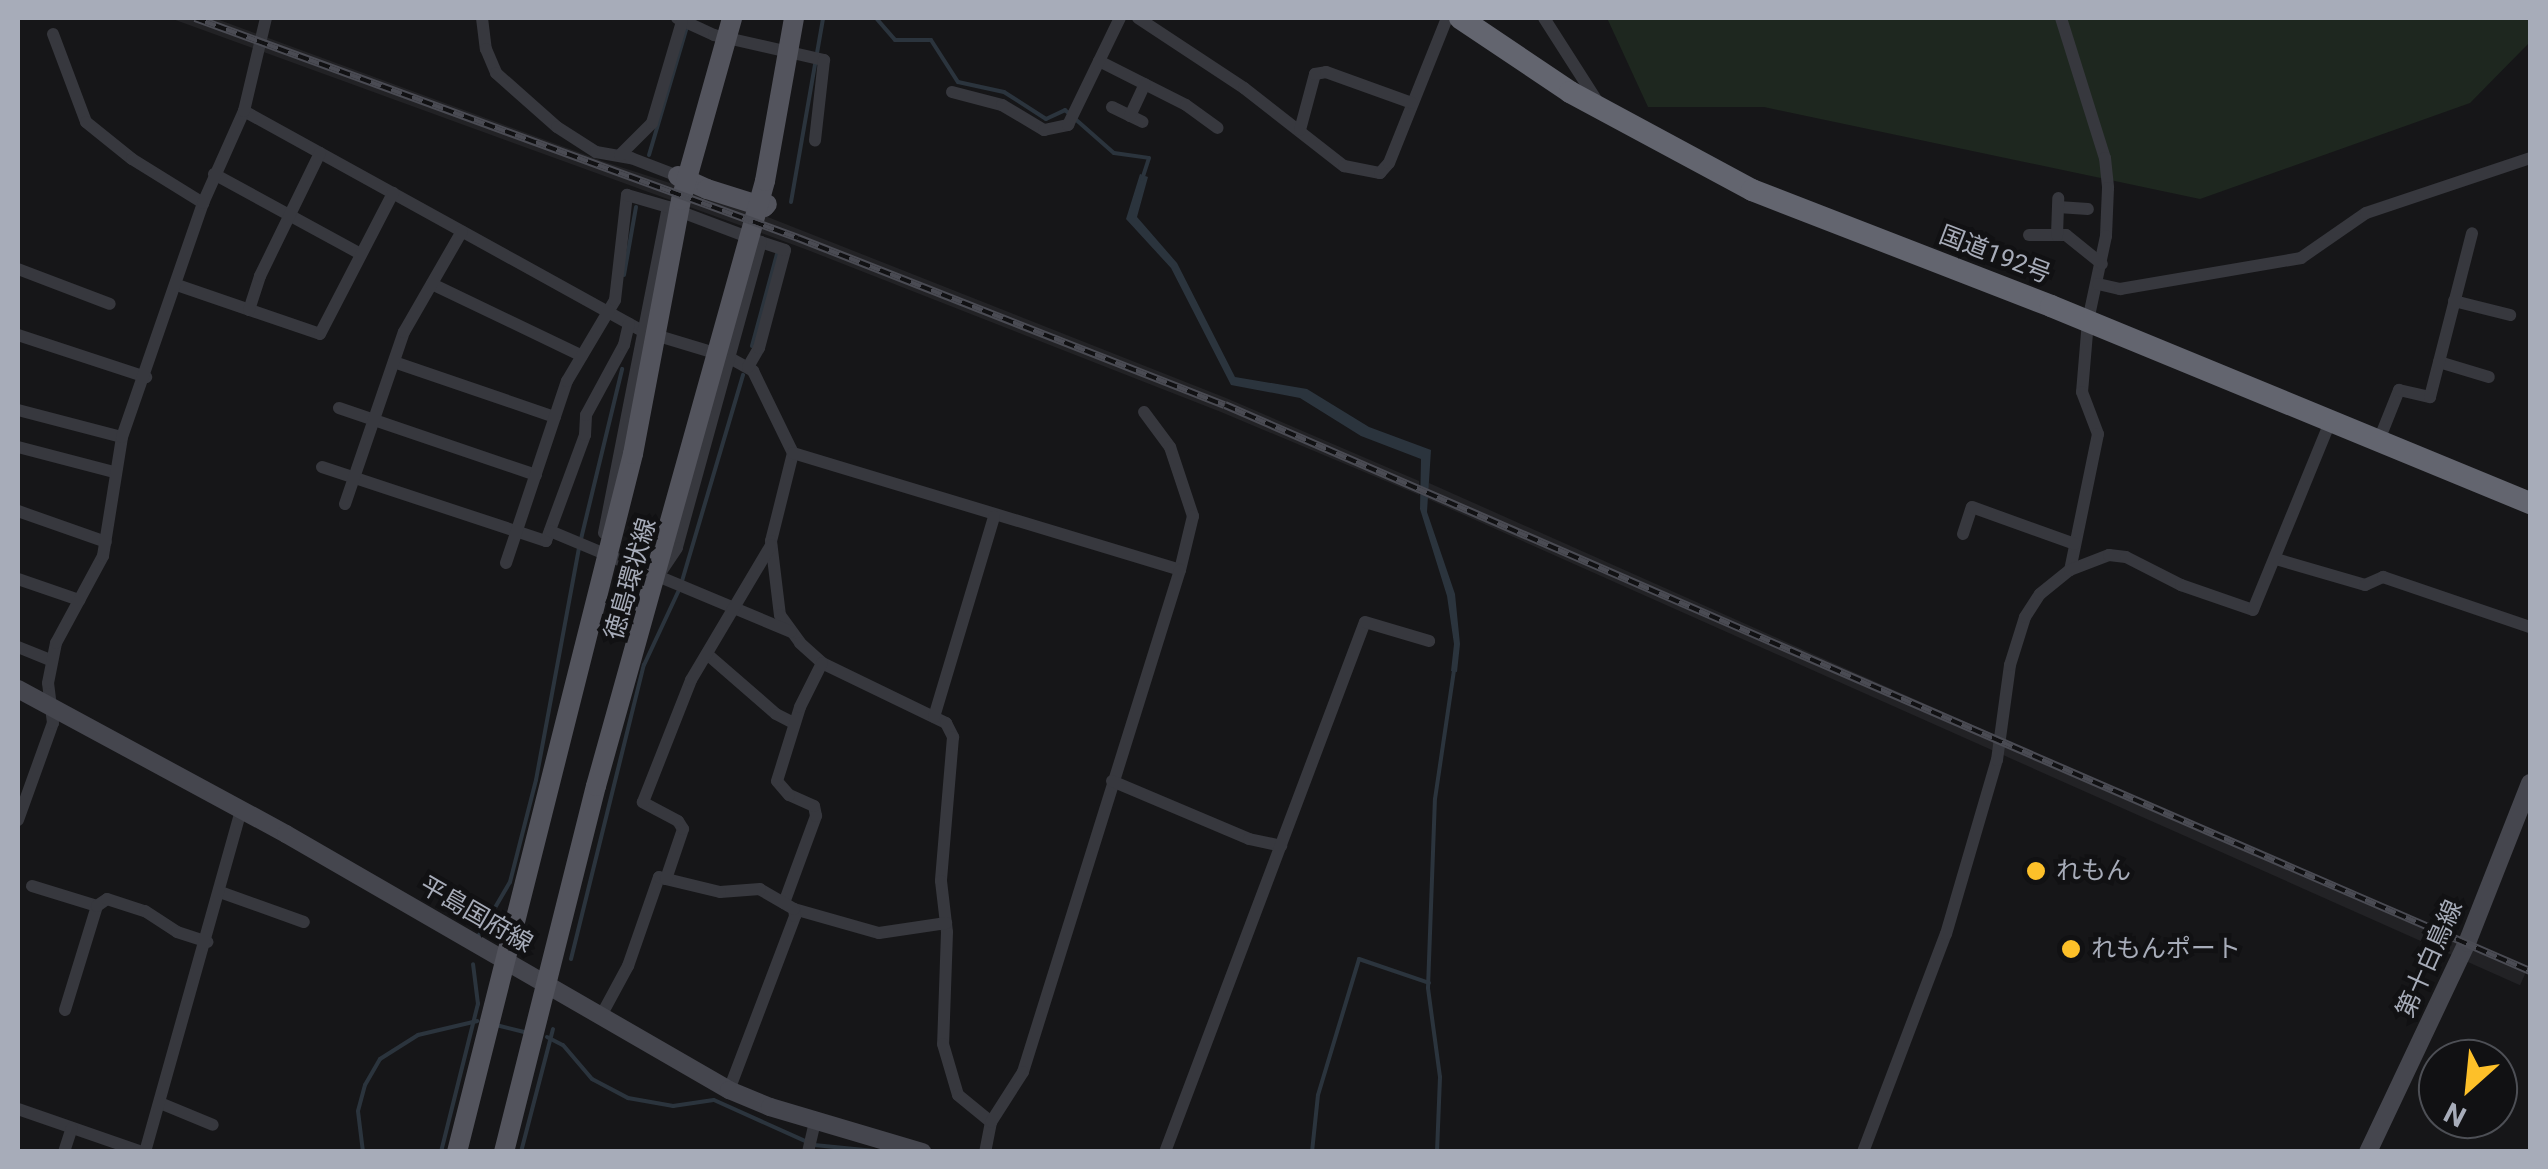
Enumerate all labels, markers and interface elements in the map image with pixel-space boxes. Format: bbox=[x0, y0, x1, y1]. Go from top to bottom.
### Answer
street label: 国道192号 bbox=[1935, 220, 2055, 290]
street label: 徳島環状線 bbox=[599, 515, 663, 643]
place label: れもん bbox=[2056, 856, 2131, 886]
marker: れもん bbox=[2025, 860, 2047, 882]
street label: 平島国府線 bbox=[414, 871, 538, 959]
street label: 第十白鳥線 bbox=[2391, 896, 2469, 1022]
place label: れもんポート bbox=[2091, 934, 2241, 964]
marker: れもんポート bbox=[2060, 938, 2082, 960]
north arrow bbox=[2418, 1039, 2518, 1139]
text: N bbox=[2439, 1095, 2471, 1134]

